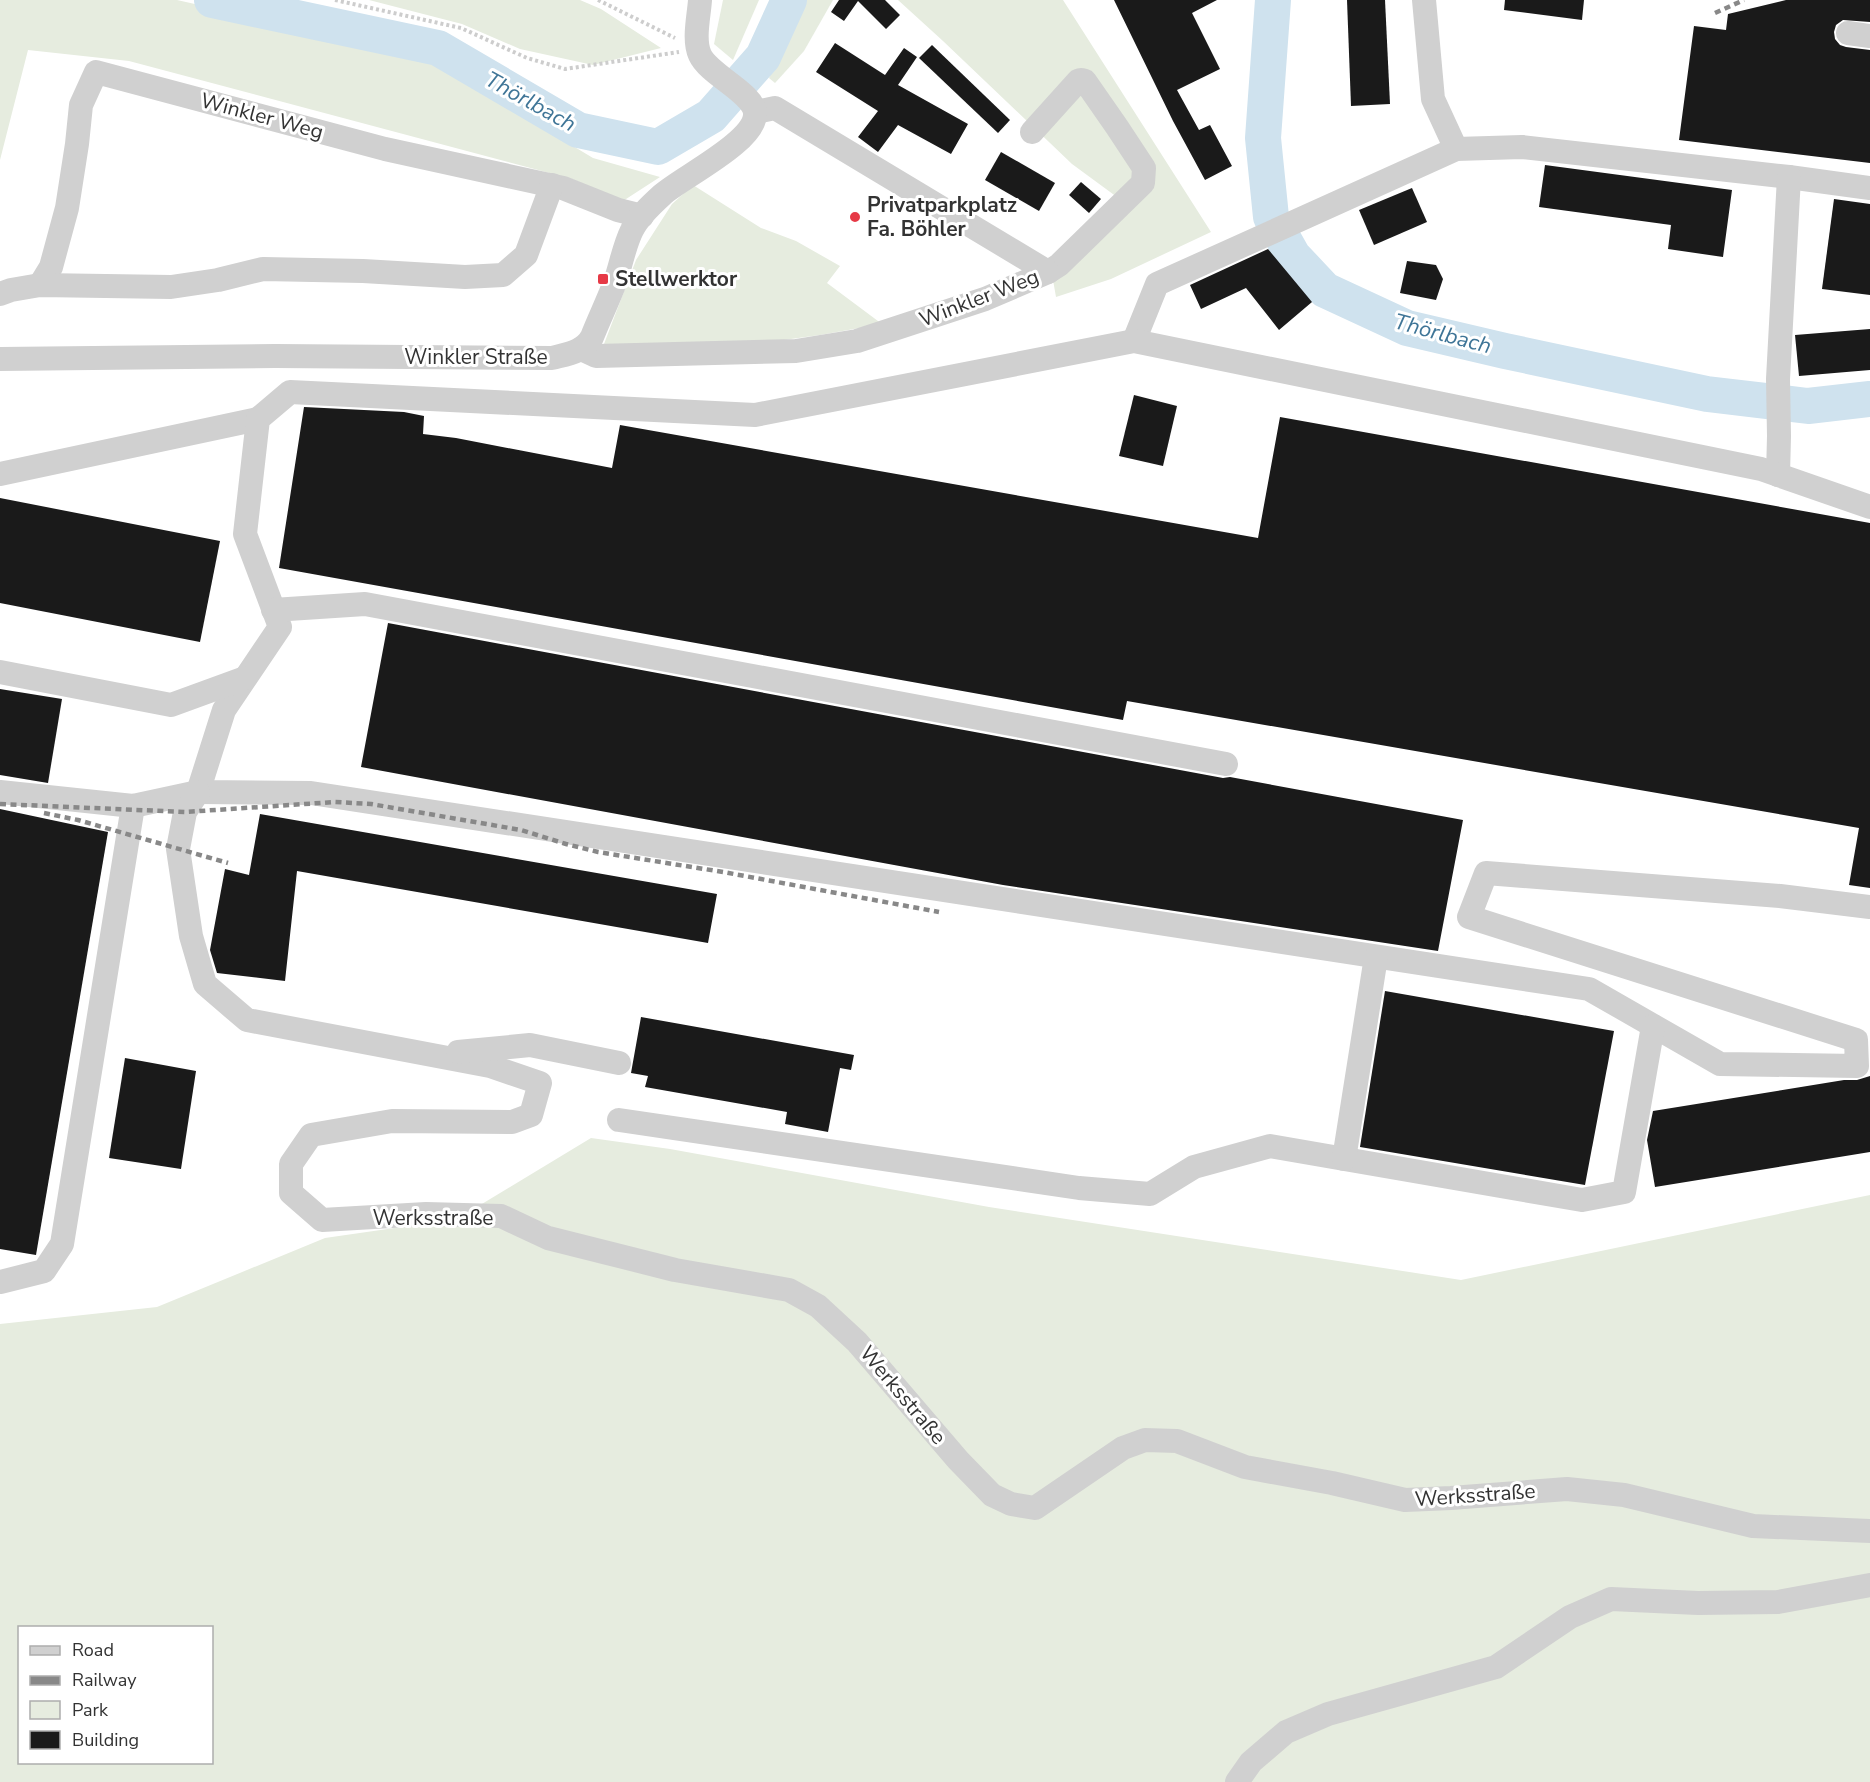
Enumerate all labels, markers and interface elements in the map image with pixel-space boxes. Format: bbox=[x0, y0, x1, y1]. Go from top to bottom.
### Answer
water label: Thörlbach bbox=[480, 65, 581, 139]
street label: Winkler Weg bbox=[198, 86, 326, 146]
place label: Privatparkplatz Fa. Böhler bbox=[867, 191, 1017, 243]
marker: Privatparkplatz Fa. Böhler bbox=[848, 210, 862, 224]
street label: Winkler Weg bbox=[915, 262, 1043, 334]
place label: Stellwerktor bbox=[615, 265, 738, 293]
marker: Stellwerktor bbox=[596, 272, 610, 286]
water label: Thörlbach bbox=[1391, 307, 1495, 361]
street label: Winkler Straße bbox=[404, 343, 548, 371]
street label: Werksstraße bbox=[373, 1204, 493, 1232]
street label: Werksstraße bbox=[853, 1340, 953, 1450]
street label: Werksstraße bbox=[1414, 1477, 1536, 1513]
legend bbox=[18, 1626, 213, 1764]
text: Road bbox=[72, 1638, 114, 1662]
text: Railway bbox=[72, 1668, 137, 1692]
text: Park bbox=[72, 1698, 109, 1722]
text: Building bbox=[72, 1728, 139, 1752]

